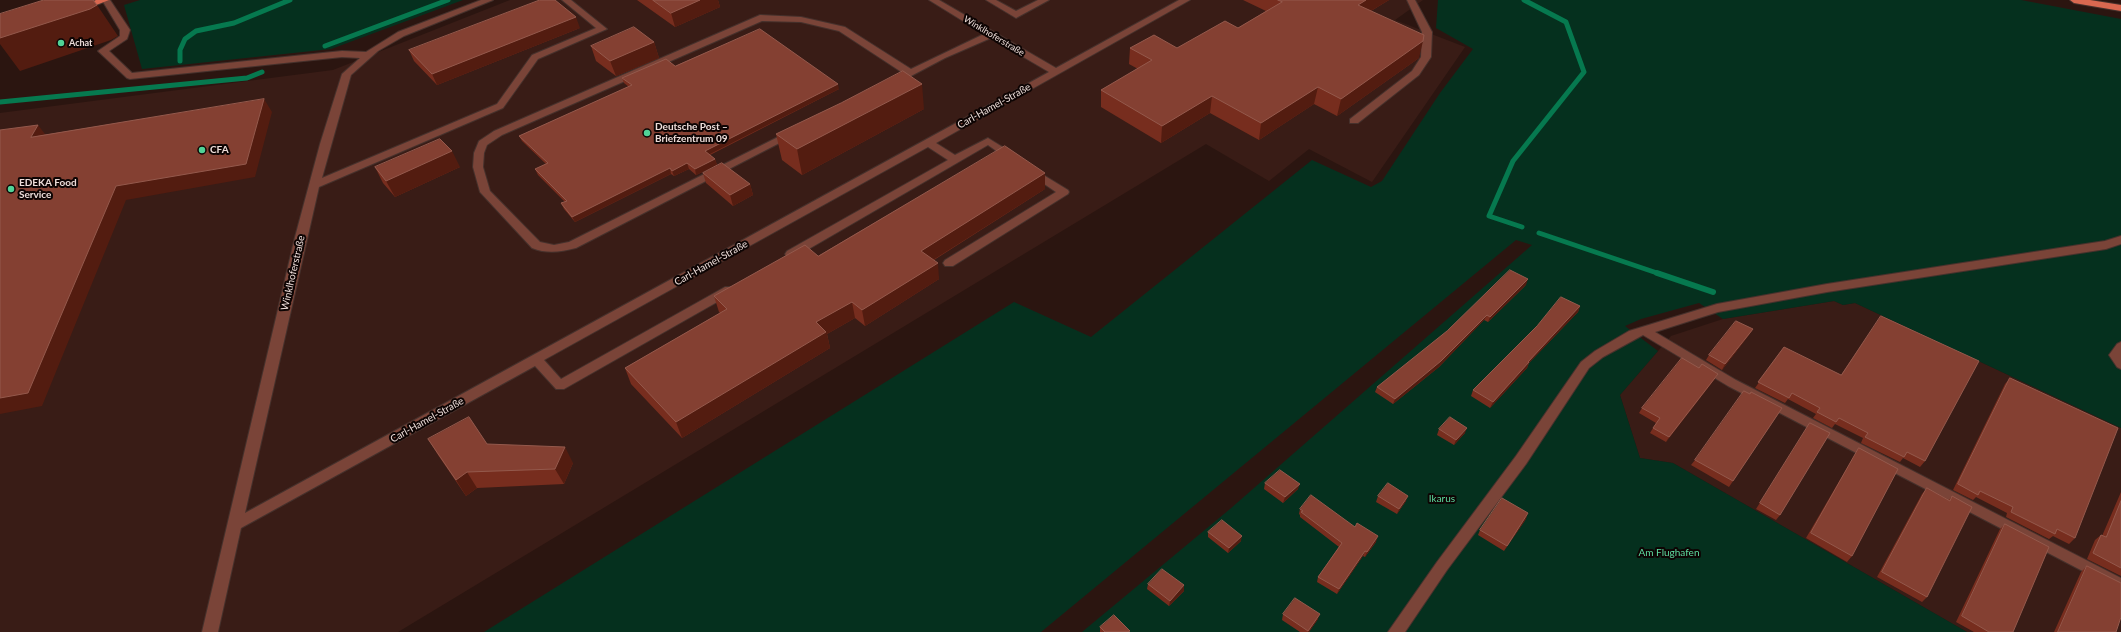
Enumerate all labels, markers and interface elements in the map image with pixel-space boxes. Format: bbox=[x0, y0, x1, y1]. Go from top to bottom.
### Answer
street label: Winklhoferstraße bbox=[962, 14, 1026, 58]
marker: Achat bbox=[56, 38, 66, 48]
place label: Achat bbox=[69, 38, 92, 48]
street label: Carl-Hamel-Straße bbox=[955, 81, 1033, 131]
place label: Deutsche Post – Briefzentrum 09 bbox=[655, 121, 728, 144]
marker: Deutsche Post – Briefzentrum 09 bbox=[642, 128, 652, 138]
place label: CFA bbox=[210, 144, 229, 156]
marker: CFA bbox=[197, 145, 207, 155]
place label: EDEKA Food Service bbox=[19, 177, 77, 200]
marker: EDEKA Food Service bbox=[6, 184, 16, 194]
street label: Winklhoferstraße bbox=[279, 234, 307, 312]
street label: Carl-Hamel-Straße bbox=[672, 238, 750, 288]
street label: Carl-Hamel-Straße bbox=[388, 395, 466, 445]
park label: Ikarus bbox=[1429, 493, 1455, 505]
park label: Am Flughafen bbox=[1639, 547, 1699, 559]

